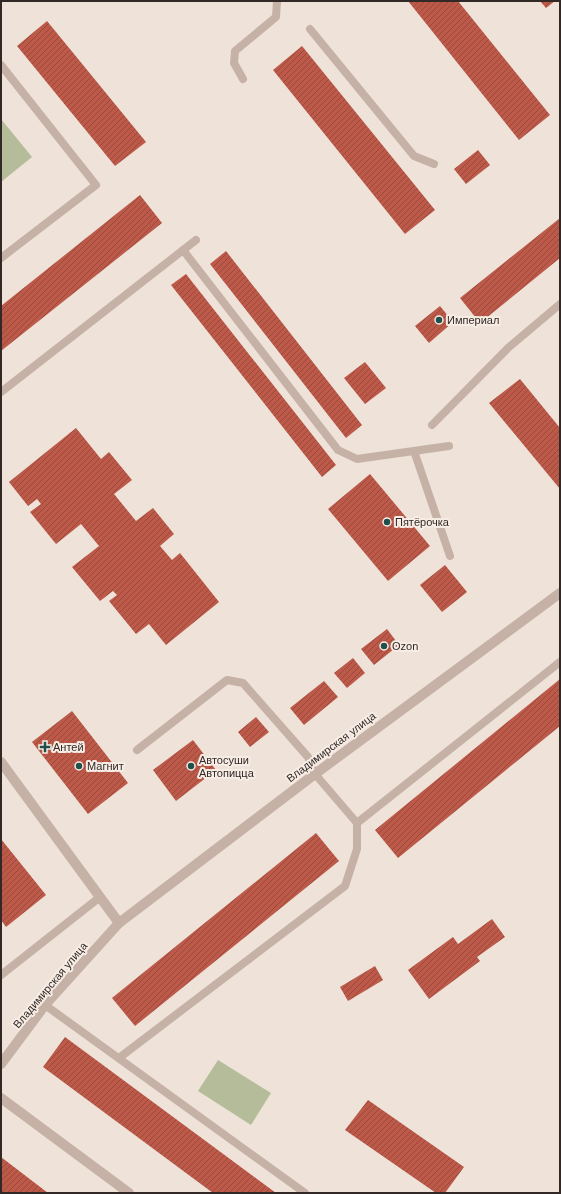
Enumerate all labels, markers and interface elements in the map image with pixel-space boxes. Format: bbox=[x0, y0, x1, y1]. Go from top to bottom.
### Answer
place label: Империал bbox=[447, 314, 499, 326]
marker: Империал bbox=[434, 315, 444, 325]
place label: Пятёрочка bbox=[395, 516, 450, 528]
marker: Пятёрочка bbox=[382, 517, 392, 527]
place label: Ozon bbox=[392, 640, 418, 652]
marker: Ozon bbox=[379, 641, 389, 651]
street label: Владимирская улица bbox=[284, 709, 379, 784]
place label: Антей bbox=[53, 741, 84, 753]
marker: Антей bbox=[40, 742, 50, 752]
place label: Автосуши Автопицца bbox=[199, 754, 255, 779]
place label: Магнит bbox=[87, 760, 124, 772]
marker: Магнит bbox=[74, 761, 84, 771]
marker: Автосуши Автопицца bbox=[186, 761, 196, 771]
street label: Владимирская улица bbox=[11, 939, 90, 1030]

